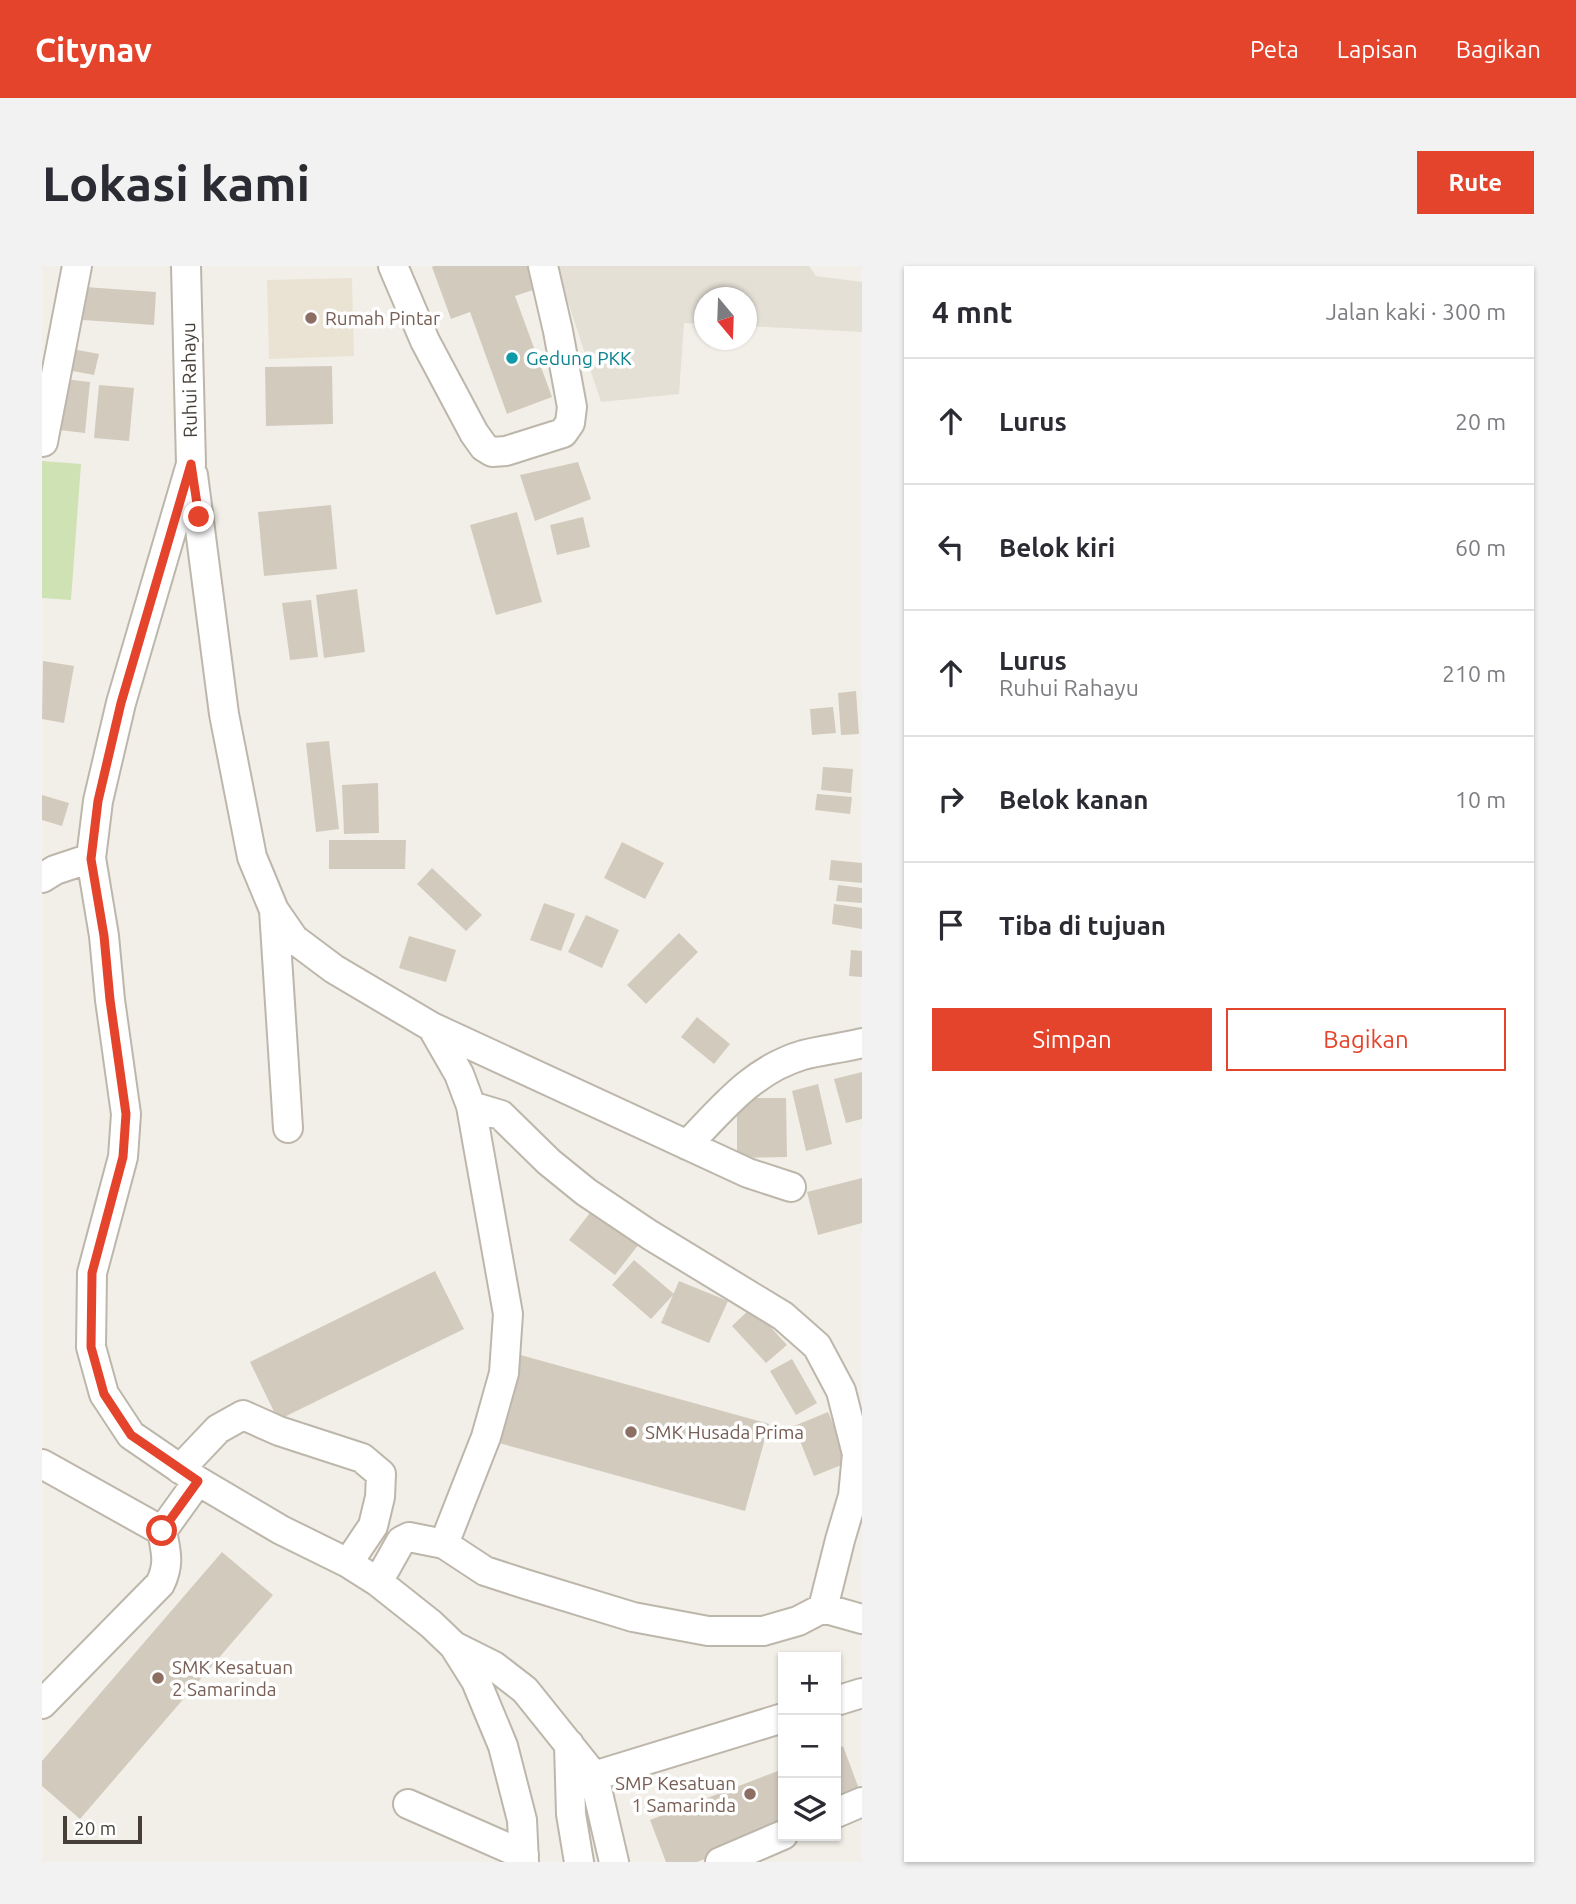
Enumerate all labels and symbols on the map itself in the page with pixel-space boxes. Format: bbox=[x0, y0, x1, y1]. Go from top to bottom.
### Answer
north arrow bbox=[694, 287, 757, 350]
place label: Rumah Pintar bbox=[325, 307, 440, 329]
marker: Rumah Pintar bbox=[303, 310, 319, 326]
street label: Ruhui Rahayu bbox=[177, 322, 201, 438]
place label: Gedung PKK bbox=[526, 347, 632, 369]
marker: Gedung PKK bbox=[504, 350, 520, 366]
route end bbox=[183, 501, 214, 532]
place label: SMK Husada Prima bbox=[645, 1421, 804, 1443]
marker: SMK Husada Prima bbox=[623, 1424, 639, 1440]
route start bbox=[146, 1515, 177, 1546]
place label: SMK Kesatuan 2 Samarinda bbox=[172, 1656, 293, 1700]
marker: SMK Kesatuan 2 Samarinda bbox=[150, 1670, 166, 1686]
place label: SMP Kesatuan 1 Samarinda bbox=[615, 1772, 736, 1816]
marker: SMP Kesatuan 1 Samarinda bbox=[742, 1786, 758, 1802]
scale bar bbox=[63, 1813, 142, 1845]

